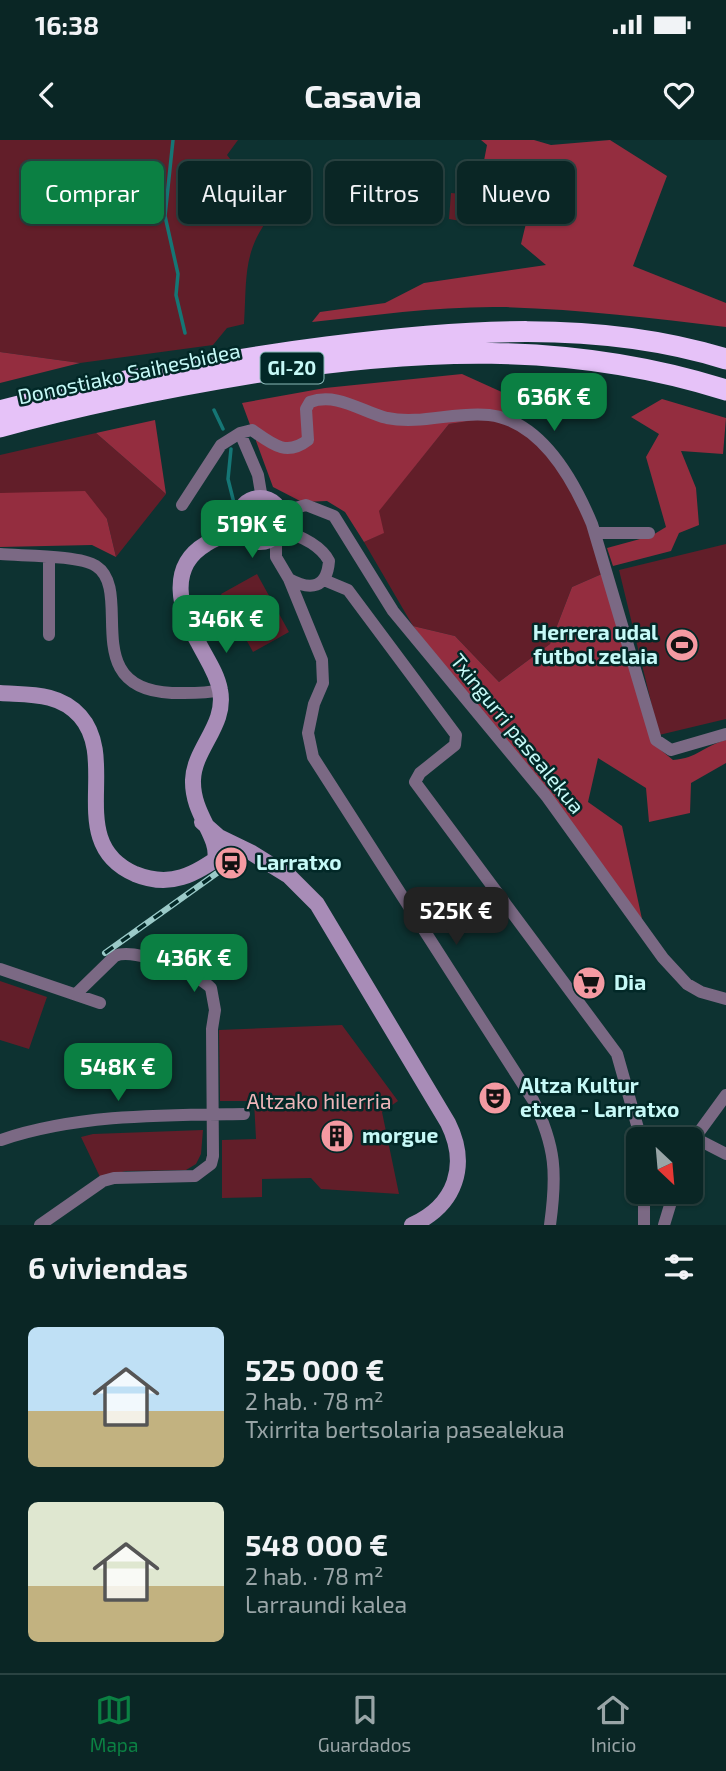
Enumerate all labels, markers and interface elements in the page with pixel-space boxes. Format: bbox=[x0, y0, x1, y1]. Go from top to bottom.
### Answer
text: 16:38 bbox=[35, 9, 99, 40]
icon: back bbox=[28, 76, 66, 114]
text: Casavia bbox=[304, 76, 422, 114]
icon: heart bbox=[660, 76, 698, 114]
chip: Comprar bbox=[21, 161, 164, 224]
chip: Alquilar bbox=[178, 161, 311, 224]
chip: Filtros bbox=[325, 161, 443, 224]
chip: Nuevo bbox=[457, 161, 575, 224]
street label: Donostiako Saihesbidea bbox=[15, 337, 242, 408]
road number: GI-20 bbox=[260, 352, 324, 384]
pin: 636K € bbox=[497, 373, 611, 433]
text: 636K € bbox=[517, 382, 591, 410]
pin: 519K € bbox=[195, 500, 309, 560]
text: 519K € bbox=[217, 509, 287, 537]
pin: 346K € bbox=[169, 596, 283, 655]
text: 346K € bbox=[188, 604, 264, 632]
place label: Herrera udal futbol zelaia bbox=[533, 619, 658, 668]
sports icon: Herrera udal futbol zelaia bbox=[663, 626, 701, 664]
street label: Txingurri pasealekua bbox=[446, 648, 590, 818]
station icon: Larratxo bbox=[212, 844, 250, 882]
place label: Larratxo bbox=[256, 849, 342, 874]
pin: 525K € bbox=[399, 888, 513, 947]
text: 525K € bbox=[420, 896, 492, 924]
pin: 436K € bbox=[137, 934, 251, 994]
text: 436K € bbox=[156, 943, 232, 971]
supermarket icon: Dia bbox=[570, 964, 608, 1002]
place label: Dia bbox=[614, 969, 646, 994]
pin: 548K € bbox=[61, 1044, 175, 1103]
text: 548K € bbox=[80, 1052, 156, 1080]
place label: Altza Kultur etxea - Larratxo bbox=[520, 1072, 679, 1121]
theatre icon: Altza Kultur etxea - Larratxo bbox=[476, 1079, 514, 1117]
park label: Altzako hilerria bbox=[247, 1088, 391, 1113]
building icon: morgue bbox=[318, 1117, 356, 1155]
place label: morgue bbox=[362, 1122, 438, 1147]
north arrow bbox=[626, 1127, 704, 1204]
map controls bbox=[626, 1127, 703, 1204]
icon: filters bbox=[660, 1248, 698, 1286]
text: 6 viviendas bbox=[28, 1249, 188, 1285]
text: 525 000 € bbox=[245, 1351, 385, 1387]
icon: home bbox=[84, 1355, 168, 1439]
text: 2 hab. · 78 m² bbox=[245, 1387, 384, 1415]
text: Txirrita bertsolaria pasealekua bbox=[245, 1415, 565, 1443]
text: 548 000 € bbox=[245, 1526, 388, 1562]
icon: home bbox=[84, 1530, 168, 1614]
text: 2 hab. · 78 m² bbox=[245, 1562, 384, 1590]
text: Larraundi kalea bbox=[245, 1590, 407, 1618]
tab: Mapa bbox=[90, 1691, 138, 1756]
tab: Guardados bbox=[318, 1691, 411, 1756]
tab: Inicio bbox=[591, 1691, 636, 1756]

